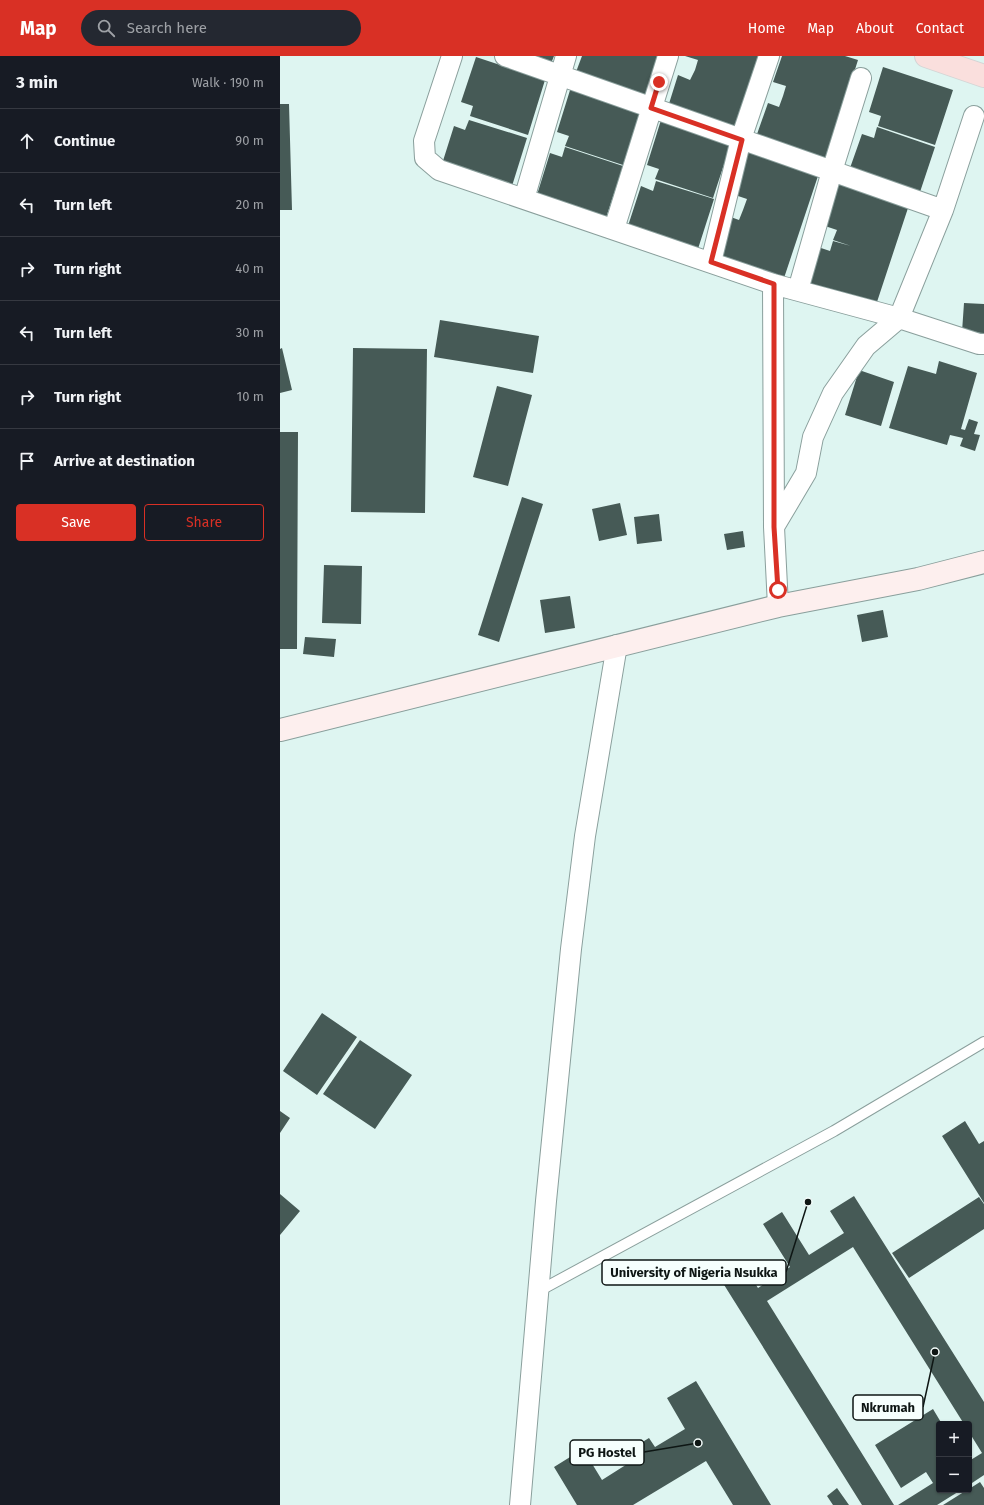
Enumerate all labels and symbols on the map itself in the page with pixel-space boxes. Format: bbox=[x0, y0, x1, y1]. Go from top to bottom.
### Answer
route end bbox=[650, 73, 668, 91]
route start bbox=[769, 581, 787, 599]
callout: University of Nigeria Nsukka bbox=[602, 1260, 786, 1285]
text: University of Nigeria Nsukka bbox=[610, 1265, 778, 1280]
callout: Nkrumah bbox=[853, 1395, 923, 1420]
text: Nkrumah bbox=[861, 1400, 915, 1415]
callout: PG Hostel bbox=[570, 1440, 644, 1465]
text: PG Hostel bbox=[578, 1445, 636, 1460]

